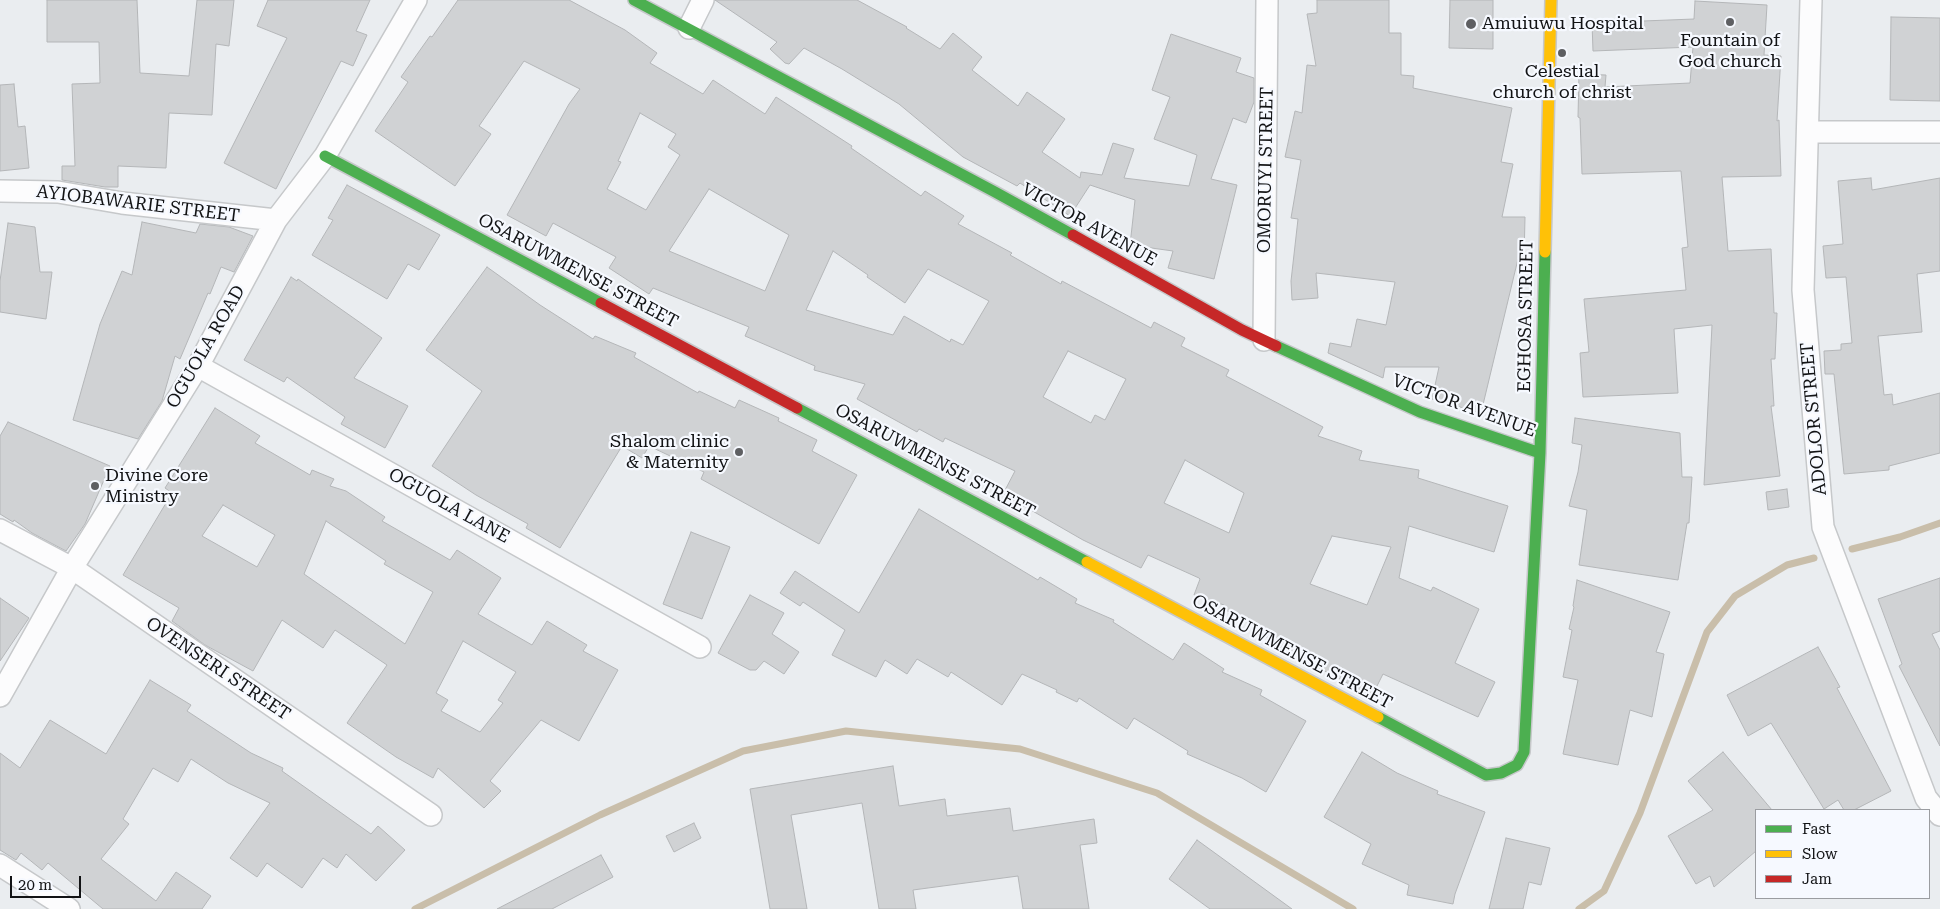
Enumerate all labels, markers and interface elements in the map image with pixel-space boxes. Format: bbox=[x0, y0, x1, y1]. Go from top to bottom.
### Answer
place label: Amuiuwu Hospital bbox=[1482, 13, 1644, 35]
marker: Fountain of God church bbox=[1724, 16, 1736, 28]
marker: Amuiuwu Hospital bbox=[1464, 17, 1478, 31]
place label: Fountain of God church bbox=[1678, 30, 1782, 72]
marker: Celestial church of christ bbox=[1556, 47, 1568, 59]
place label: Celestial church of christ bbox=[1493, 61, 1631, 104]
street label: OMORUYI STREET bbox=[1254, 87, 1278, 253]
street label: VICTOR AVENUE bbox=[1017, 179, 1161, 271]
street label: AYIOBAWARIE STREET bbox=[35, 181, 241, 227]
street label: OSARUWMENSE STREET bbox=[474, 209, 682, 333]
street label: EGHOSA STREET bbox=[1514, 239, 1538, 393]
street label: OGUOLA ROAD bbox=[162, 282, 250, 412]
street label: ADOLOR STREET bbox=[1797, 341, 1831, 497]
street label: VICTOR AVENUE bbox=[1389, 370, 1539, 442]
street label: OSARUWMENSE STREET bbox=[831, 399, 1039, 523]
place label: Shalom clinic & Maternity bbox=[610, 431, 729, 474]
marker: Shalom clinic & Maternity bbox=[733, 446, 745, 458]
street label: OGUOLA LANE bbox=[385, 464, 513, 548]
place label: Divine Core Ministry bbox=[105, 465, 208, 508]
marker: Divine Core Ministry bbox=[89, 480, 101, 492]
street label: OSARUWMENSE STREET bbox=[1188, 590, 1396, 714]
street label: OVENSERI STREET bbox=[142, 613, 294, 725]
legend bbox=[1755, 809, 1930, 899]
text: Fast bbox=[1802, 820, 1831, 838]
text: Slow bbox=[1802, 845, 1837, 863]
scale bar bbox=[12, 866, 84, 898]
text: Jam bbox=[1802, 870, 1832, 888]
text: 20 m bbox=[18, 876, 52, 894]

